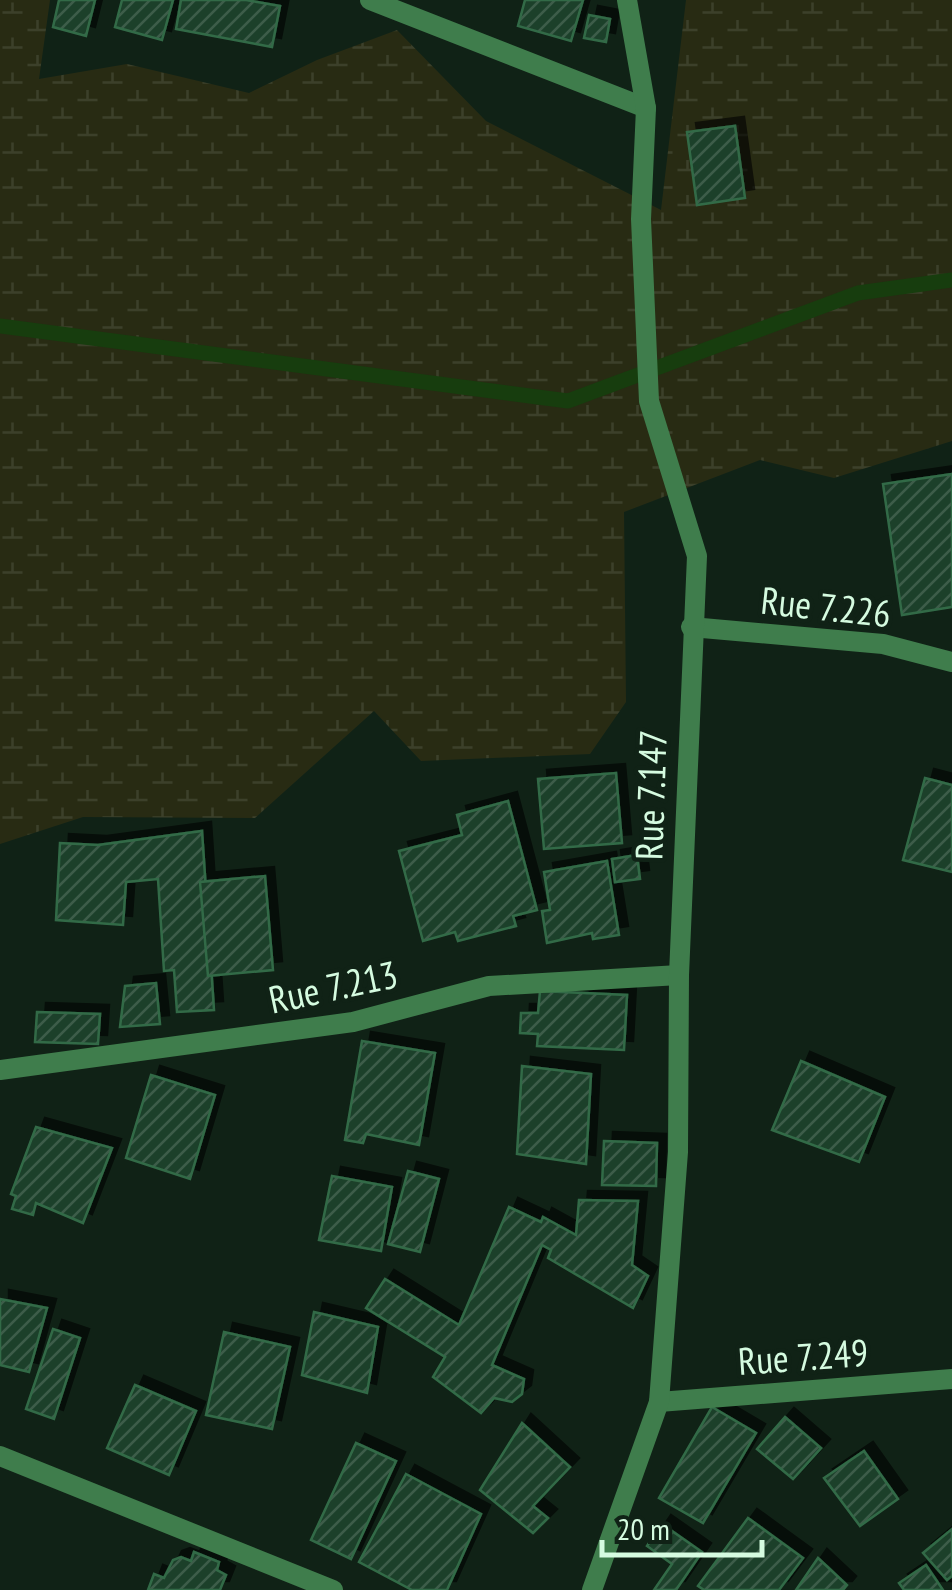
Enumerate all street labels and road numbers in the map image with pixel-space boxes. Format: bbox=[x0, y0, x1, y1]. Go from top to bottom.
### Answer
street label: Rue 7.226 bbox=[759, 575, 893, 637]
street label: Rue 7.147 bbox=[623, 729, 677, 861]
street label: Rue 7.213 bbox=[264, 948, 402, 1024]
street label: Rue 7.249 bbox=[736, 1327, 870, 1385]

